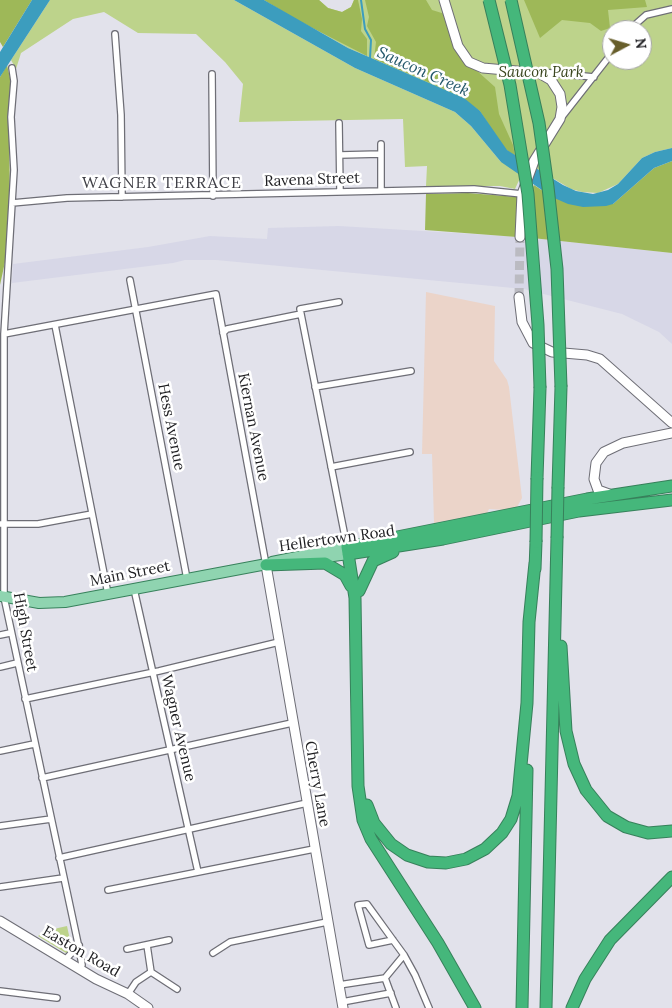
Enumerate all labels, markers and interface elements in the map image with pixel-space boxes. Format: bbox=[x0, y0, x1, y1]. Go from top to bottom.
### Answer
north arrow bbox=[602, 20, 652, 70]
text: N bbox=[631, 37, 650, 50]
water label: Saucon Creek bbox=[374, 43, 472, 101]
park label: Saucon Park bbox=[498, 64, 584, 82]
street label: Ravena Street bbox=[264, 169, 360, 191]
district label: WAGNER TERRACE bbox=[80, 173, 244, 193]
street label: Kiernan Avenue bbox=[234, 371, 272, 483]
street label: Hess Avenue bbox=[154, 382, 188, 472]
street label: Hellertown Road bbox=[278, 522, 396, 556]
street label: Main Street bbox=[88, 557, 172, 591]
street label: High Street bbox=[9, 591, 41, 673]
street label: Wagner Avenue bbox=[157, 673, 199, 783]
street label: Cherry Lane bbox=[301, 740, 333, 828]
street label: Easton Road bbox=[39, 923, 123, 981]

